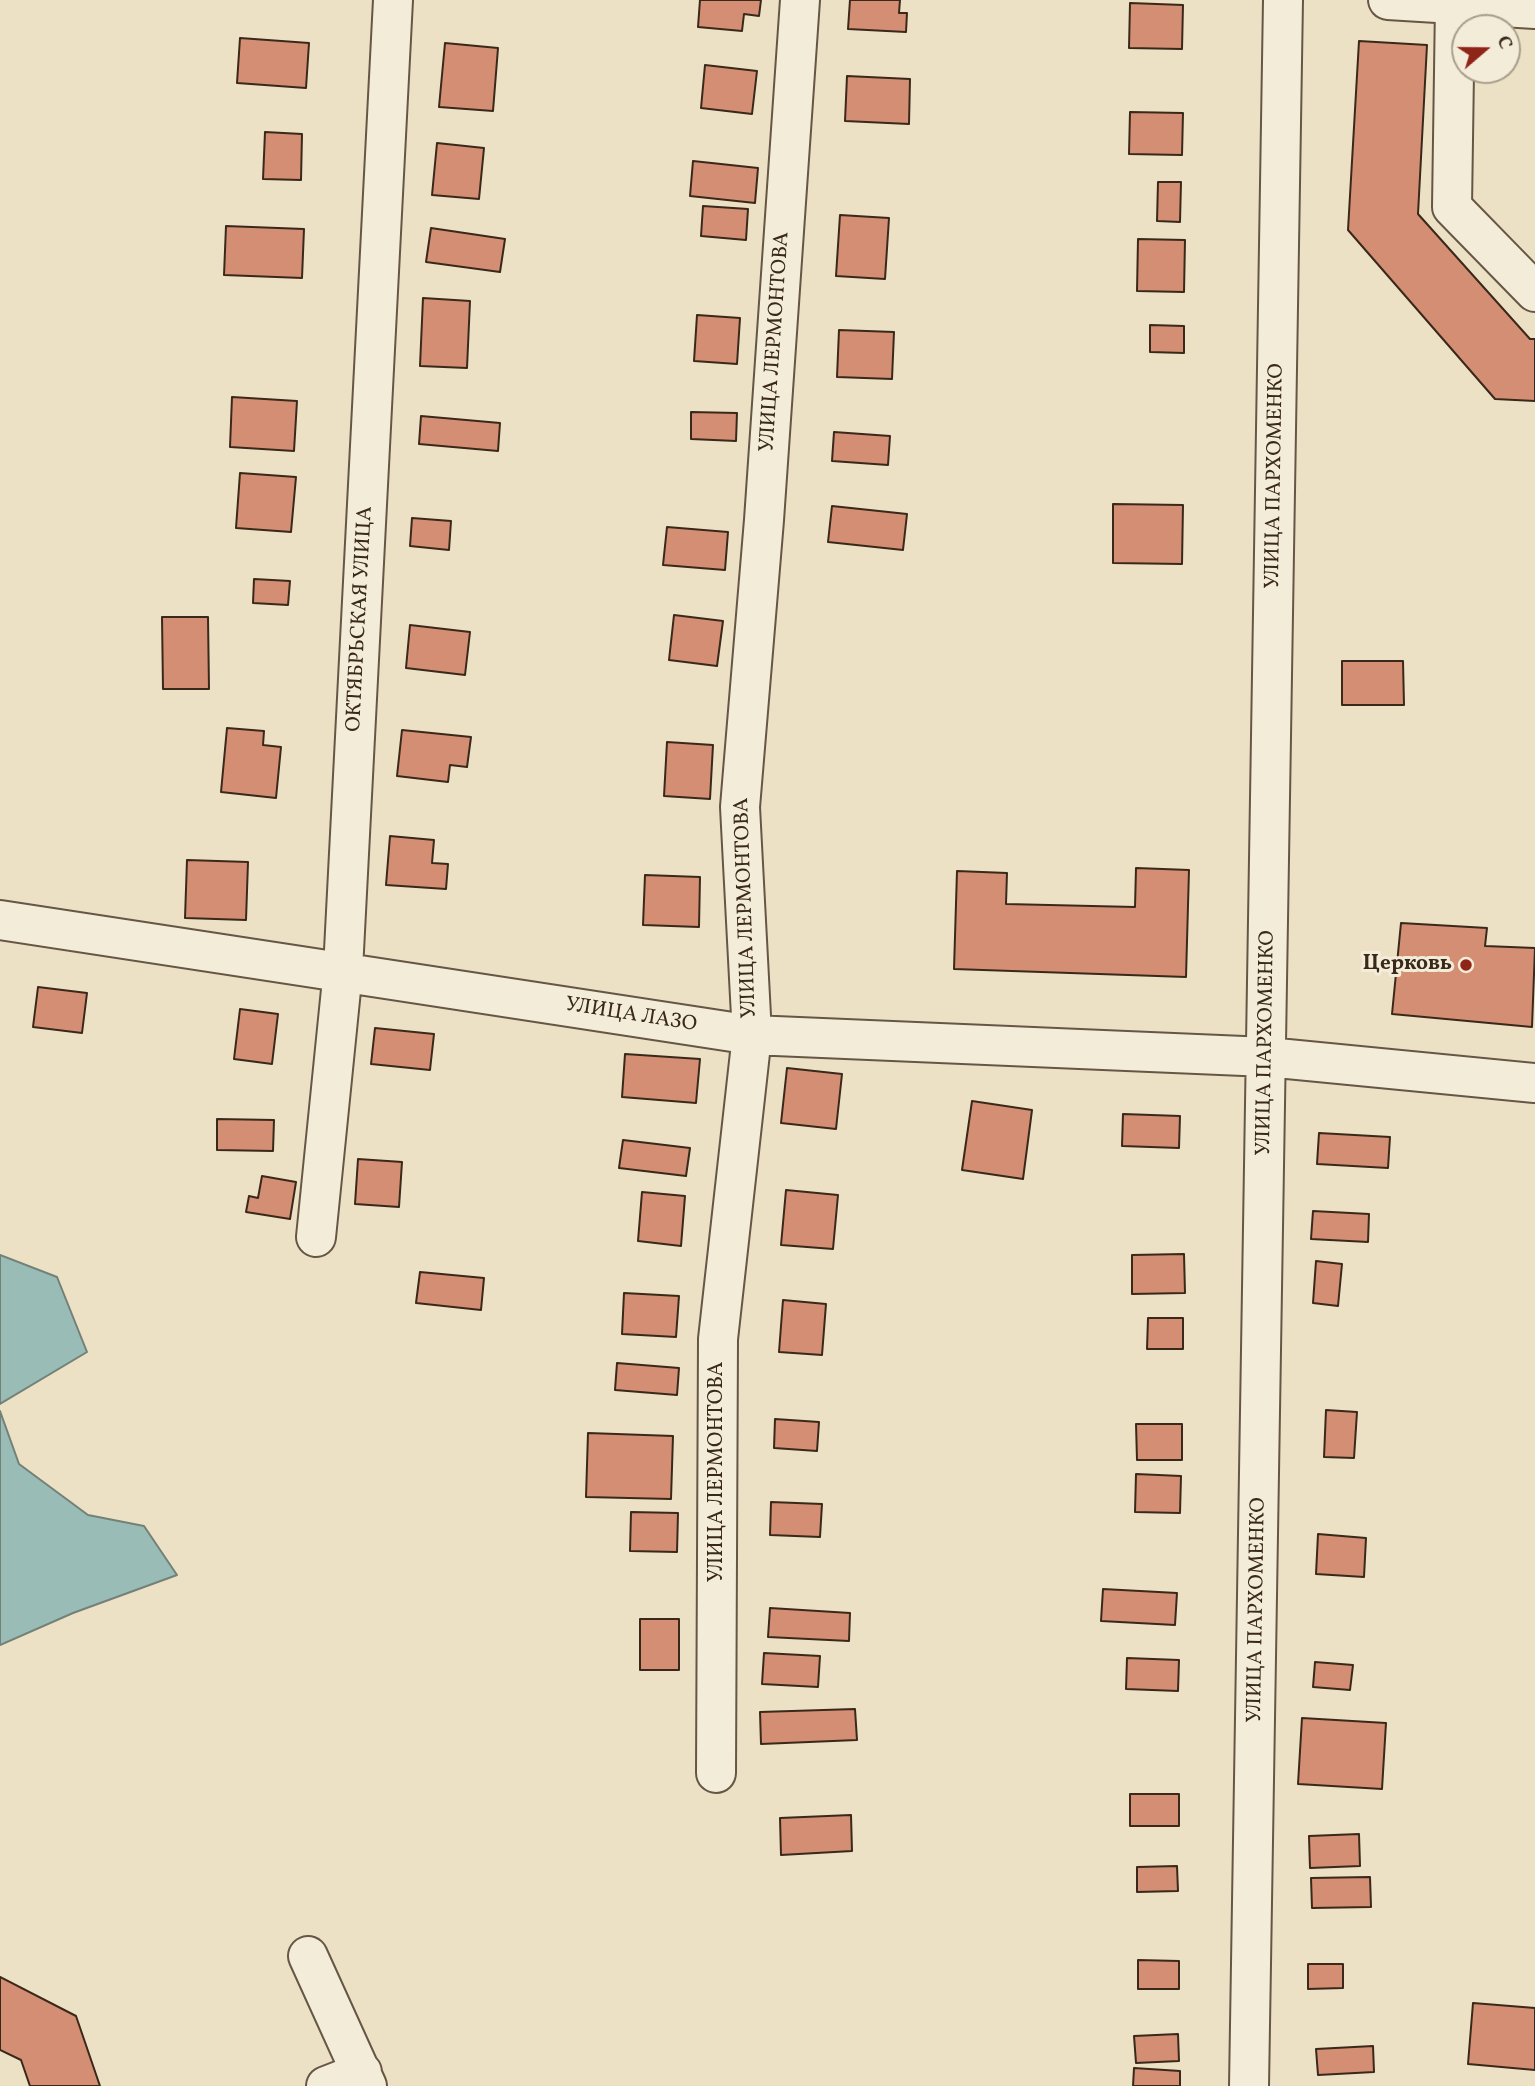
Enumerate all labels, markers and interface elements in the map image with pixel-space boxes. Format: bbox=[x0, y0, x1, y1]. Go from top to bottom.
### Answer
north arrow bbox=[1451, 14, 1521, 84]
text: С bbox=[1490, 32, 1518, 53]
street label: УЛИЦА ЛЕРМОНТОВА bbox=[756, 231, 796, 453]
street label: УЛИЦА ПАРХОМЕНКО bbox=[1261, 363, 1291, 589]
street label: ОКТЯБРЬСКАЯ УЛИЦА bbox=[343, 506, 379, 732]
street label: УЛИЦА ЛЕРМОНТОВА bbox=[731, 797, 763, 1019]
street label: УЛИЦА ПАРХОМЕНКО bbox=[1252, 930, 1282, 1156]
place label: Церковь bbox=[1363, 952, 1452, 978]
marker: Церковь bbox=[1458, 957, 1474, 973]
street label: УЛИЦА ЛАЗО bbox=[563, 993, 699, 1039]
street label: УЛИЦА ЛЕРМОНТОВА bbox=[705, 1362, 731, 1582]
street label: УЛИЦА ПАРХОМЕНКО bbox=[1243, 1497, 1273, 1723]

